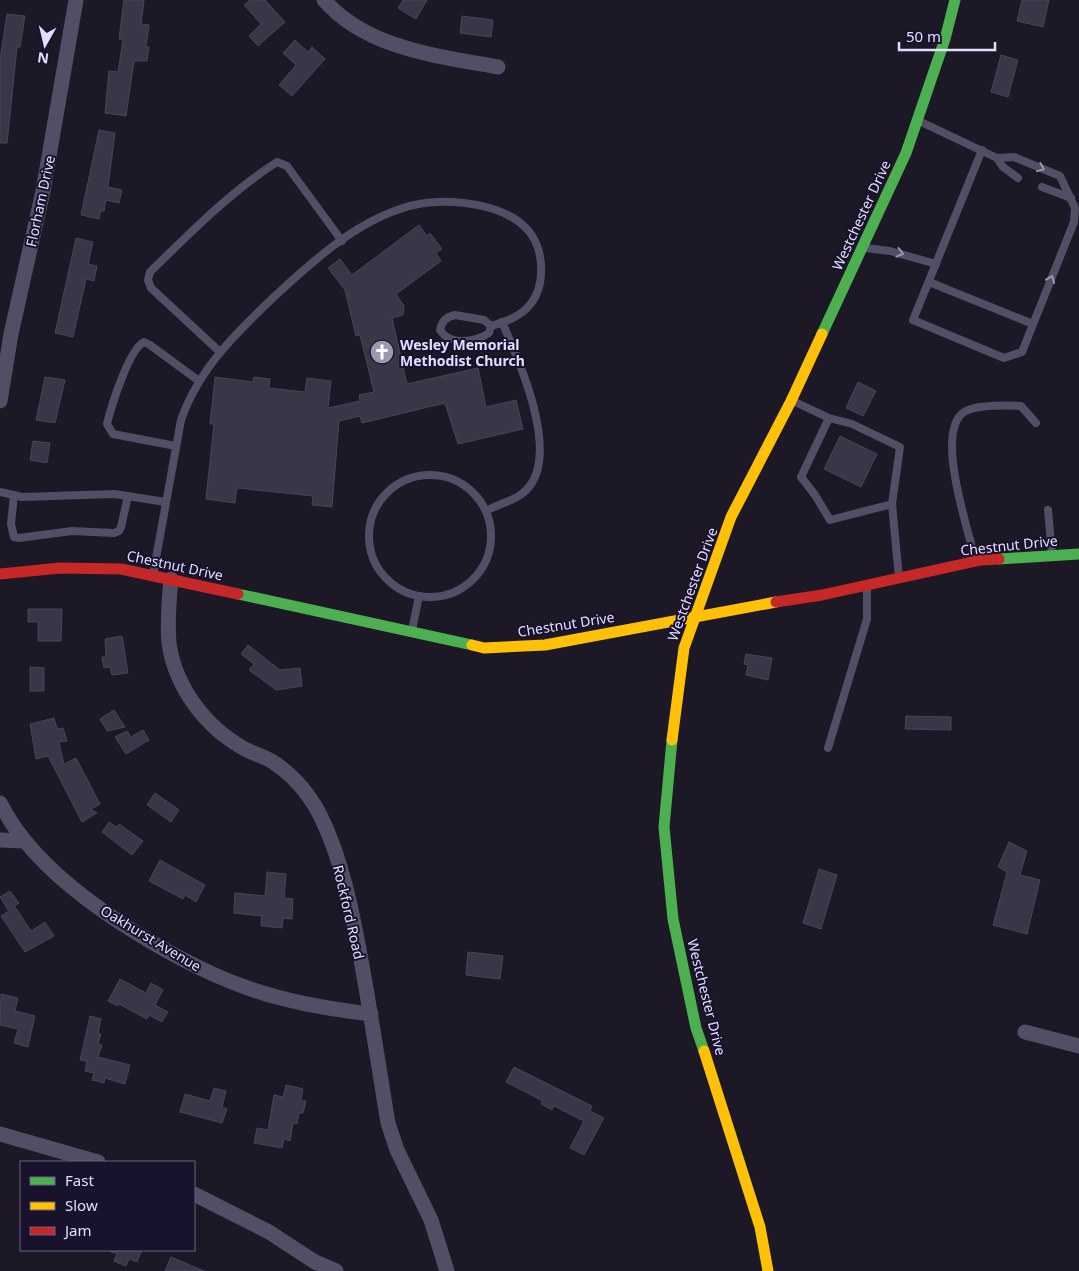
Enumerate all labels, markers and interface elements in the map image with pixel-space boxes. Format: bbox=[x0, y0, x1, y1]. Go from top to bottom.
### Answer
north arrow bbox=[20, 20, 70, 70]
scale bar bbox=[899, 20, 995, 52]
text: 50 m bbox=[906, 26, 941, 46]
text: N bbox=[36, 48, 50, 69]
street label: Florham Drive bbox=[21, 153, 59, 248]
street label: Westchester Drive bbox=[827, 157, 895, 273]
one-way arrow bbox=[1036, 162, 1045, 173]
one-way arrow bbox=[895, 247, 904, 258]
one-way arrow bbox=[1045, 275, 1055, 284]
place label: Wesley Memorial Methodist Church bbox=[400, 335, 525, 370]
church icon: Wesley Memorial Methodist Church bbox=[369, 339, 395, 365]
street label: Westchester Drive bbox=[663, 525, 721, 643]
street label: Chestnut Drive bbox=[959, 530, 1059, 560]
street label: Chestnut Drive bbox=[125, 546, 225, 584]
street label: Chestnut Drive bbox=[516, 607, 616, 641]
street label: Rockford Road bbox=[329, 863, 369, 961]
street label: Oakhurst Avenue bbox=[97, 901, 205, 976]
street label: Westchester Drive bbox=[683, 937, 731, 1057]
legend bbox=[20, 1161, 195, 1251]
text: Fast bbox=[65, 1170, 94, 1190]
text: Slow bbox=[65, 1195, 98, 1215]
text: Jam bbox=[63, 1220, 92, 1240]

